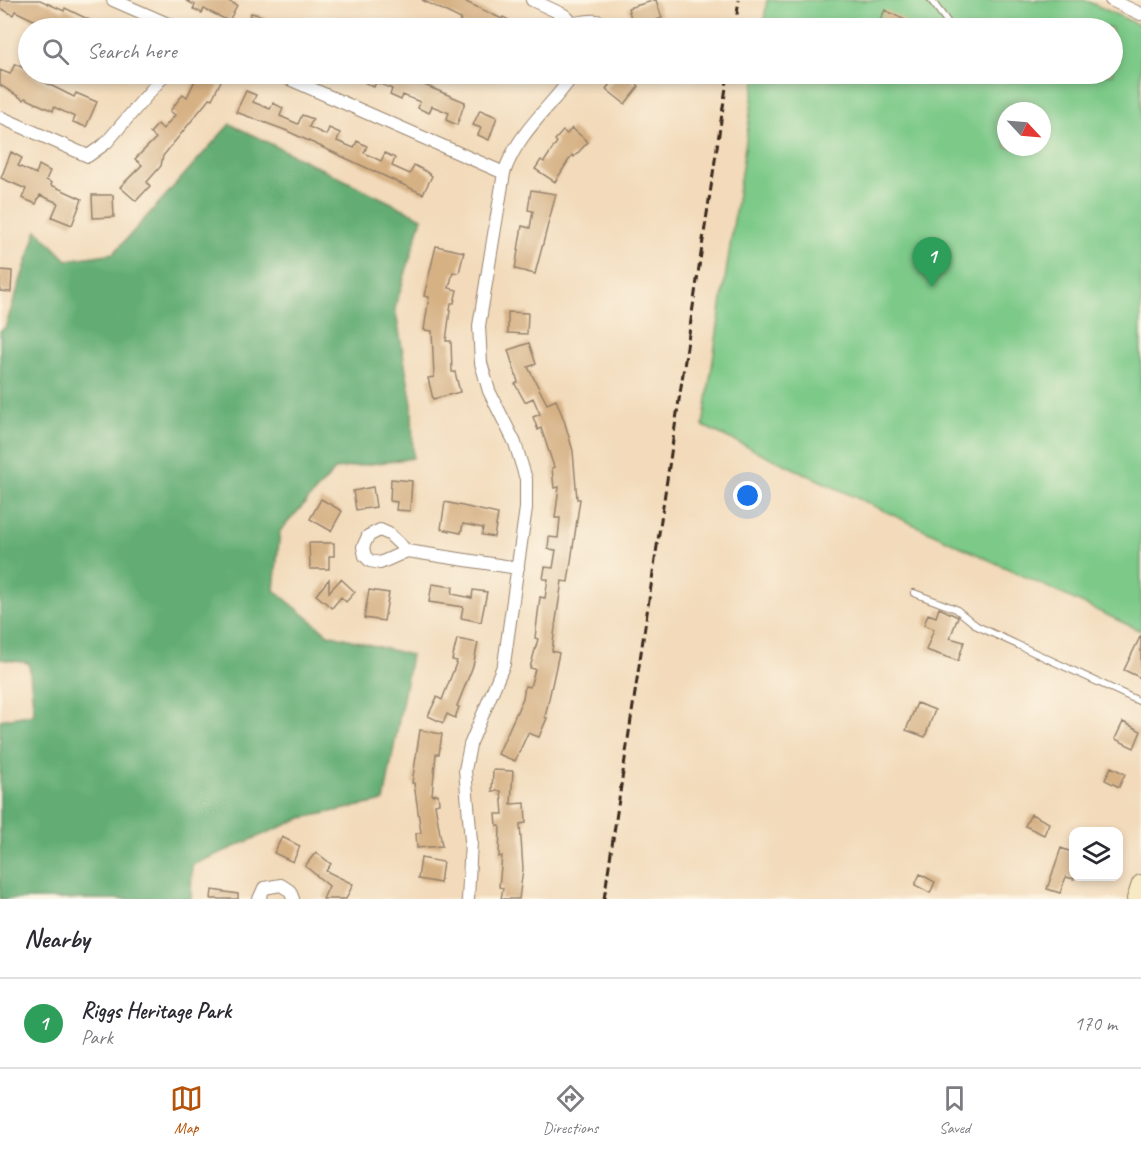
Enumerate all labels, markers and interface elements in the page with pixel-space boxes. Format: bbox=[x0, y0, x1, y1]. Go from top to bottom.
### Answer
search box bbox=[18, 18, 1123, 84]
icon: search bbox=[39, 35, 72, 68]
text: Search here bbox=[87, 37, 177, 65]
north arrow bbox=[997, 102, 1051, 156]
pin: 1 bbox=[912, 238, 952, 287]
your location bbox=[733, 481, 762, 510]
map controls bbox=[1069, 827, 1123, 881]
button: layers bbox=[1069, 827, 1123, 881]
text: Nearby bbox=[24, 922, 89, 955]
text: Riggs Heritage Park bbox=[81, 997, 231, 1025]
text: 1 bbox=[39, 1011, 48, 1036]
text: 170 m bbox=[1074, 1011, 1117, 1036]
text: Park bbox=[81, 1025, 113, 1050]
tab: Map bbox=[170, 1082, 203, 1138]
tab: Directions bbox=[543, 1082, 598, 1138]
tab: Saved bbox=[938, 1082, 971, 1138]

